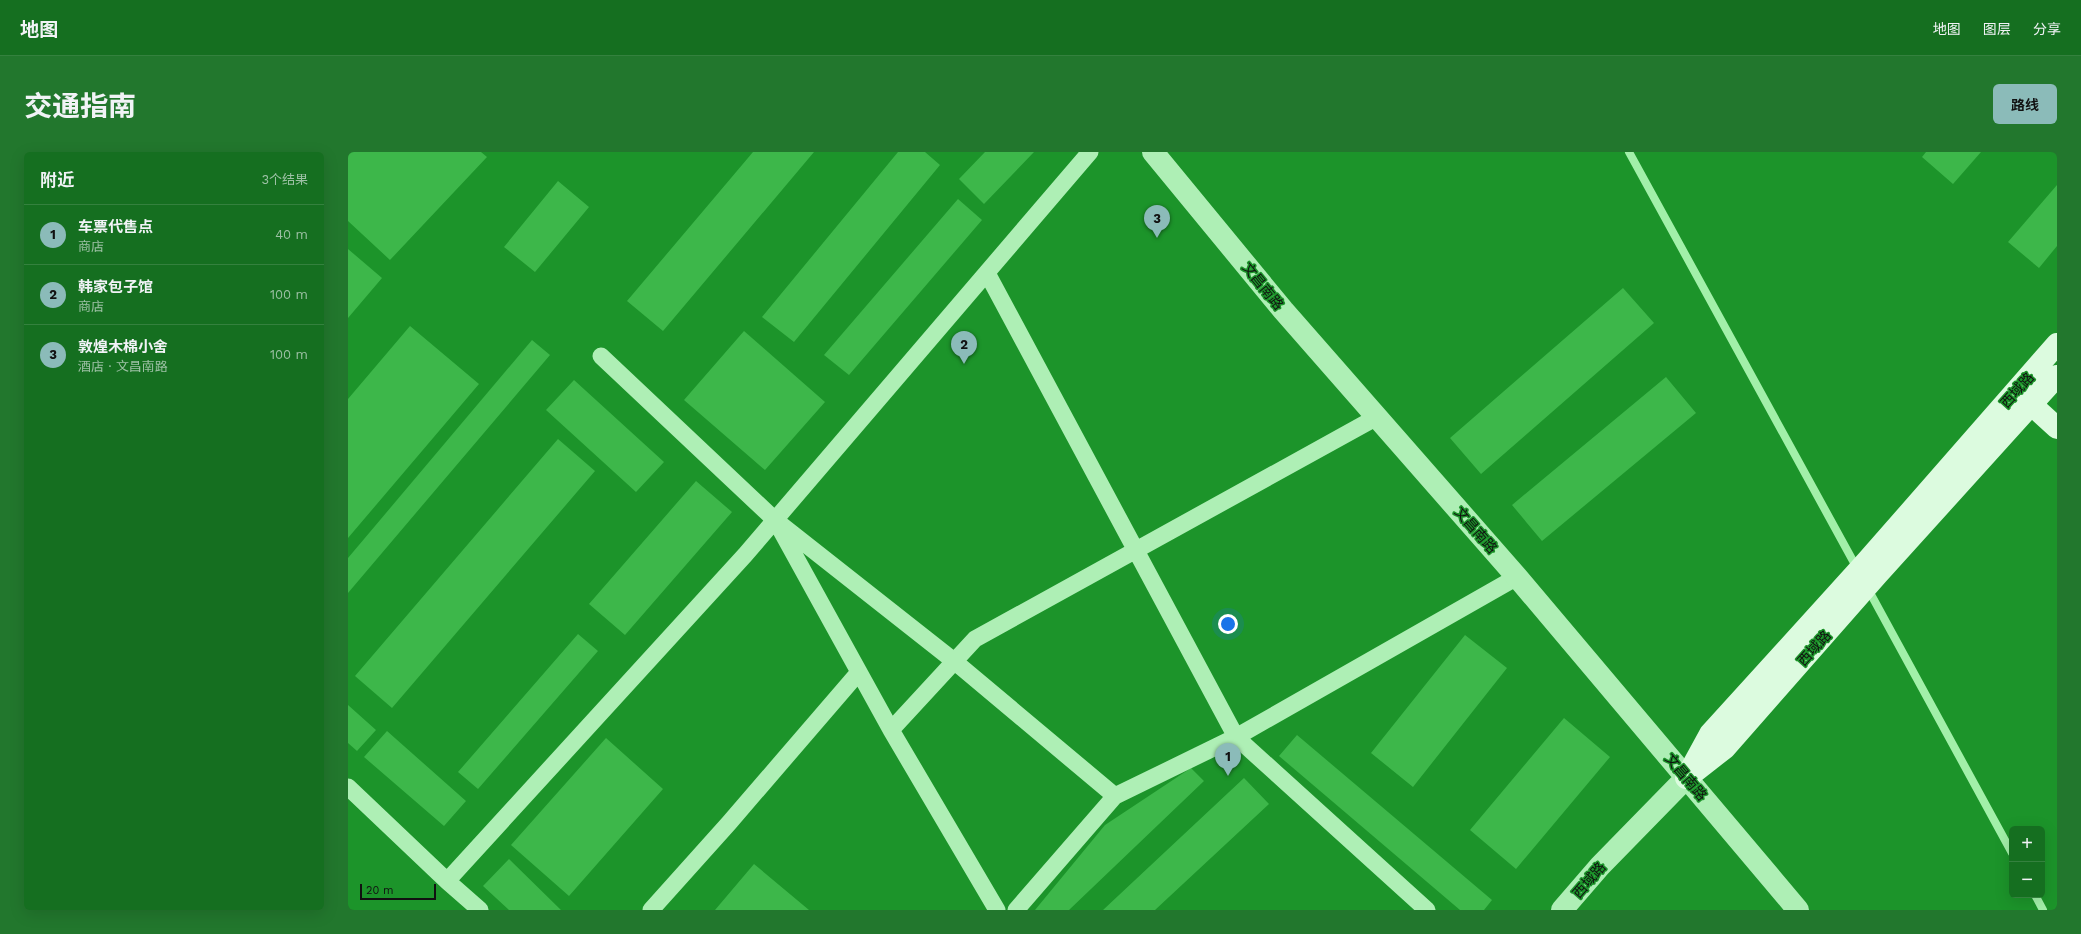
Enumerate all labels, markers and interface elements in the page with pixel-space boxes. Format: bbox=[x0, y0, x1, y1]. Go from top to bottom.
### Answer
text: 地图 bbox=[20, 18, 58, 41]
text: 地图 bbox=[1933, 21, 1961, 37]
text: 图层 bbox=[1983, 21, 2011, 37]
text: 分享 bbox=[2033, 21, 2061, 37]
button: 路线 bbox=[1993, 84, 2057, 124]
text: 交通指南 bbox=[24, 90, 136, 123]
text: 附近 bbox=[40, 170, 74, 190]
text: 3个结果 bbox=[261, 172, 308, 187]
pin: 3 bbox=[1144, 205, 1170, 238]
text: 车票代售点 bbox=[78, 218, 153, 236]
text: 1 bbox=[50, 227, 56, 242]
text: 40 m bbox=[275, 227, 308, 242]
text: 商店 bbox=[78, 239, 104, 254]
street label: 文昌南路 bbox=[1239, 259, 1287, 313]
text: 韩家包子馆 bbox=[78, 278, 153, 296]
text: 2 bbox=[49, 287, 57, 302]
text: 100 m bbox=[270, 287, 308, 302]
text: 商店 bbox=[78, 299, 104, 314]
pin: 2 bbox=[951, 331, 977, 364]
text: 敦煌木棉小舍 bbox=[78, 338, 168, 356]
text: 3 bbox=[49, 347, 57, 362]
text: 100 m bbox=[270, 347, 308, 362]
text: 酒店 · 文昌南路 bbox=[78, 359, 168, 374]
street label: 西域路 bbox=[1997, 369, 2037, 411]
street label: 文昌南路 bbox=[1452, 504, 1500, 556]
your location bbox=[1218, 614, 1238, 634]
street label: 西域路 bbox=[1794, 627, 1834, 669]
pin: 1 bbox=[1215, 743, 1241, 776]
street label: 文昌南路 bbox=[1662, 750, 1710, 804]
map controls bbox=[2009, 826, 2045, 898]
button: + bbox=[2009, 826, 2045, 862]
street label: 西域路 bbox=[1569, 859, 1609, 901]
button: − bbox=[2009, 862, 2045, 898]
scale bar bbox=[360, 882, 436, 901]
text: 20 m bbox=[366, 884, 394, 897]

